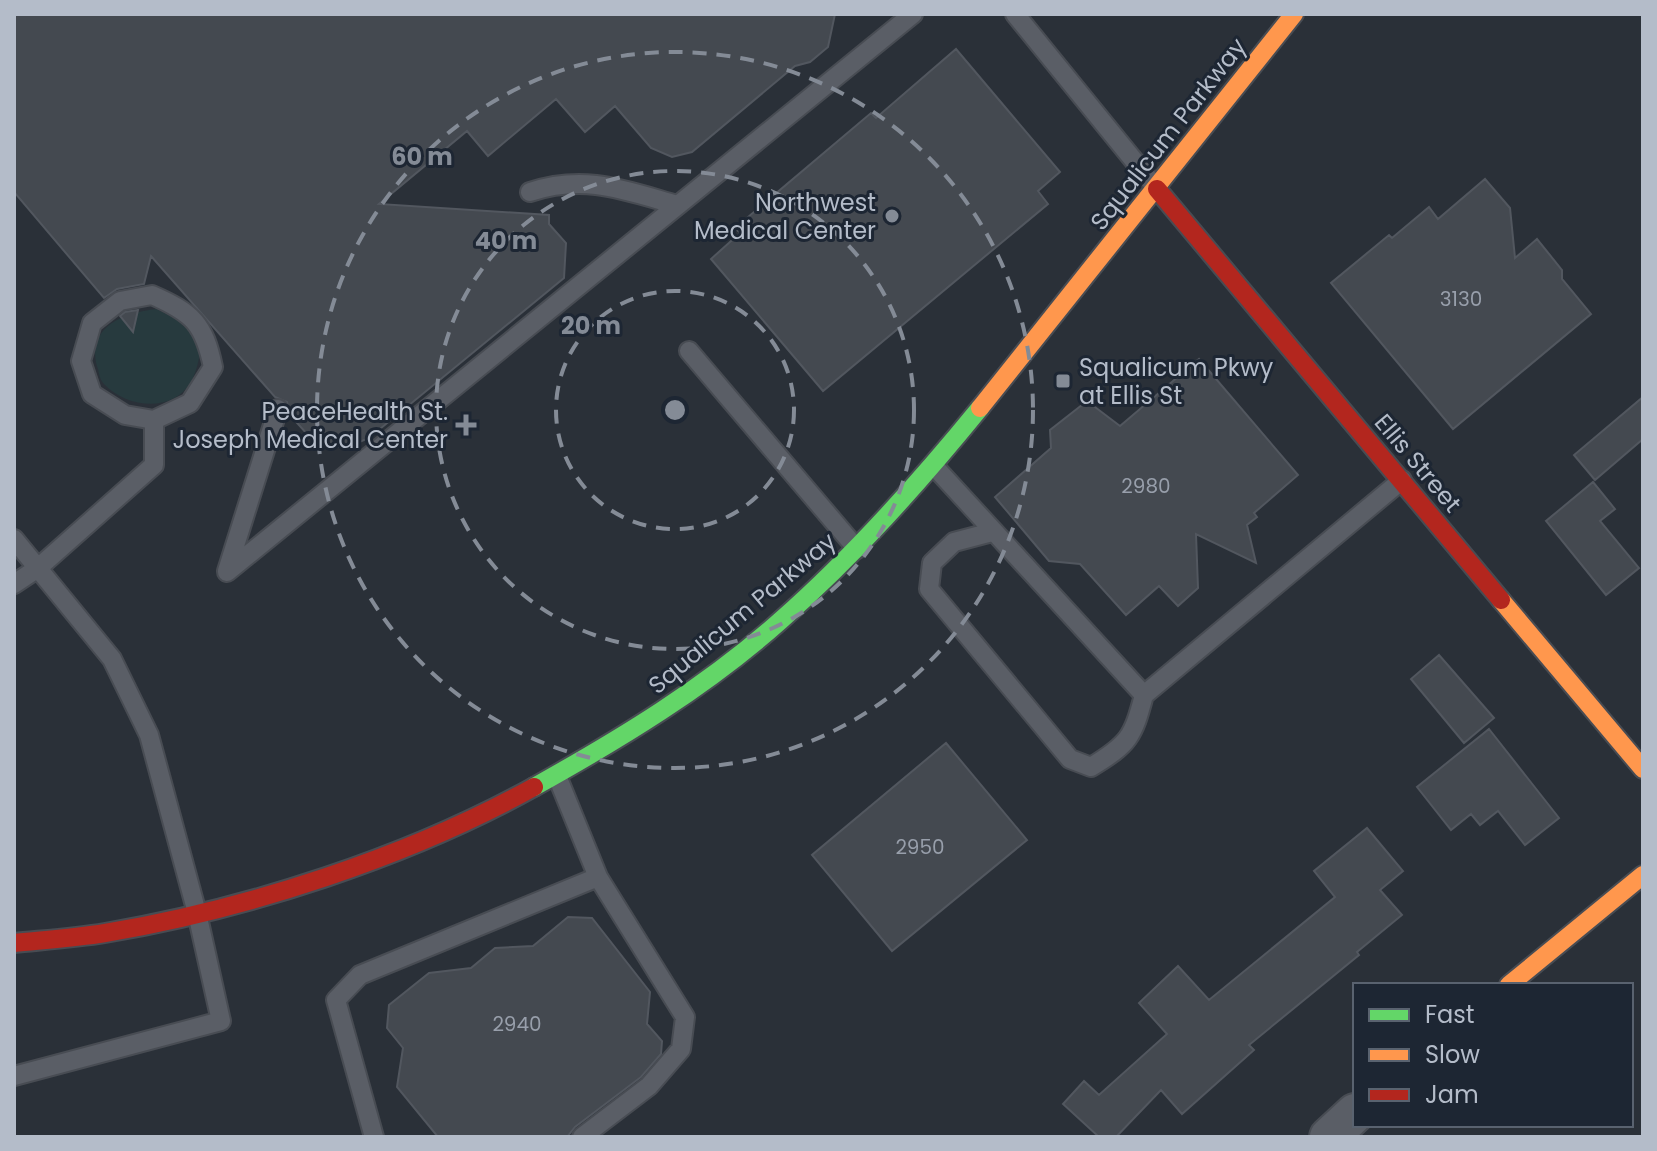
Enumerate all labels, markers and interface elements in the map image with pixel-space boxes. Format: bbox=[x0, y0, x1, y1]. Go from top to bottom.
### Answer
street label: Squalicum Parkway bbox=[1082, 31, 1254, 237]
text: 60 m bbox=[391, 140, 453, 173]
place label: Northwest Medical Center bbox=[694, 186, 876, 247]
marker: Northwest Medical Center bbox=[883, 207, 901, 225]
text: 40 m bbox=[475, 224, 537, 257]
house number: 3130 bbox=[1440, 285, 1482, 313]
text: 20 m bbox=[561, 309, 621, 342]
place label: Squalicum Pkwy at Ellis St bbox=[1079, 351, 1274, 412]
marker: Squalicum Pkwy at Ellis St bbox=[1054, 372, 1072, 390]
place label: PeaceHealth St. Joseph Medical Center bbox=[172, 395, 448, 456]
centre of rings bbox=[661, 396, 689, 424]
street label: Ellis Street bbox=[1367, 407, 1469, 519]
marker: PeaceHealth St. Joseph Medical Center bbox=[455, 414, 477, 436]
house number: 2980 bbox=[1121, 472, 1171, 500]
street label: Squalicum Parkway bbox=[641, 524, 843, 701]
house number: 2950 bbox=[895, 833, 945, 861]
legend bbox=[1353, 983, 1633, 1127]
text: Fast bbox=[1425, 998, 1475, 1031]
house number: 2940 bbox=[492, 1010, 542, 1038]
text: Slow bbox=[1425, 1038, 1480, 1071]
text: Jam bbox=[1425, 1078, 1479, 1111]

